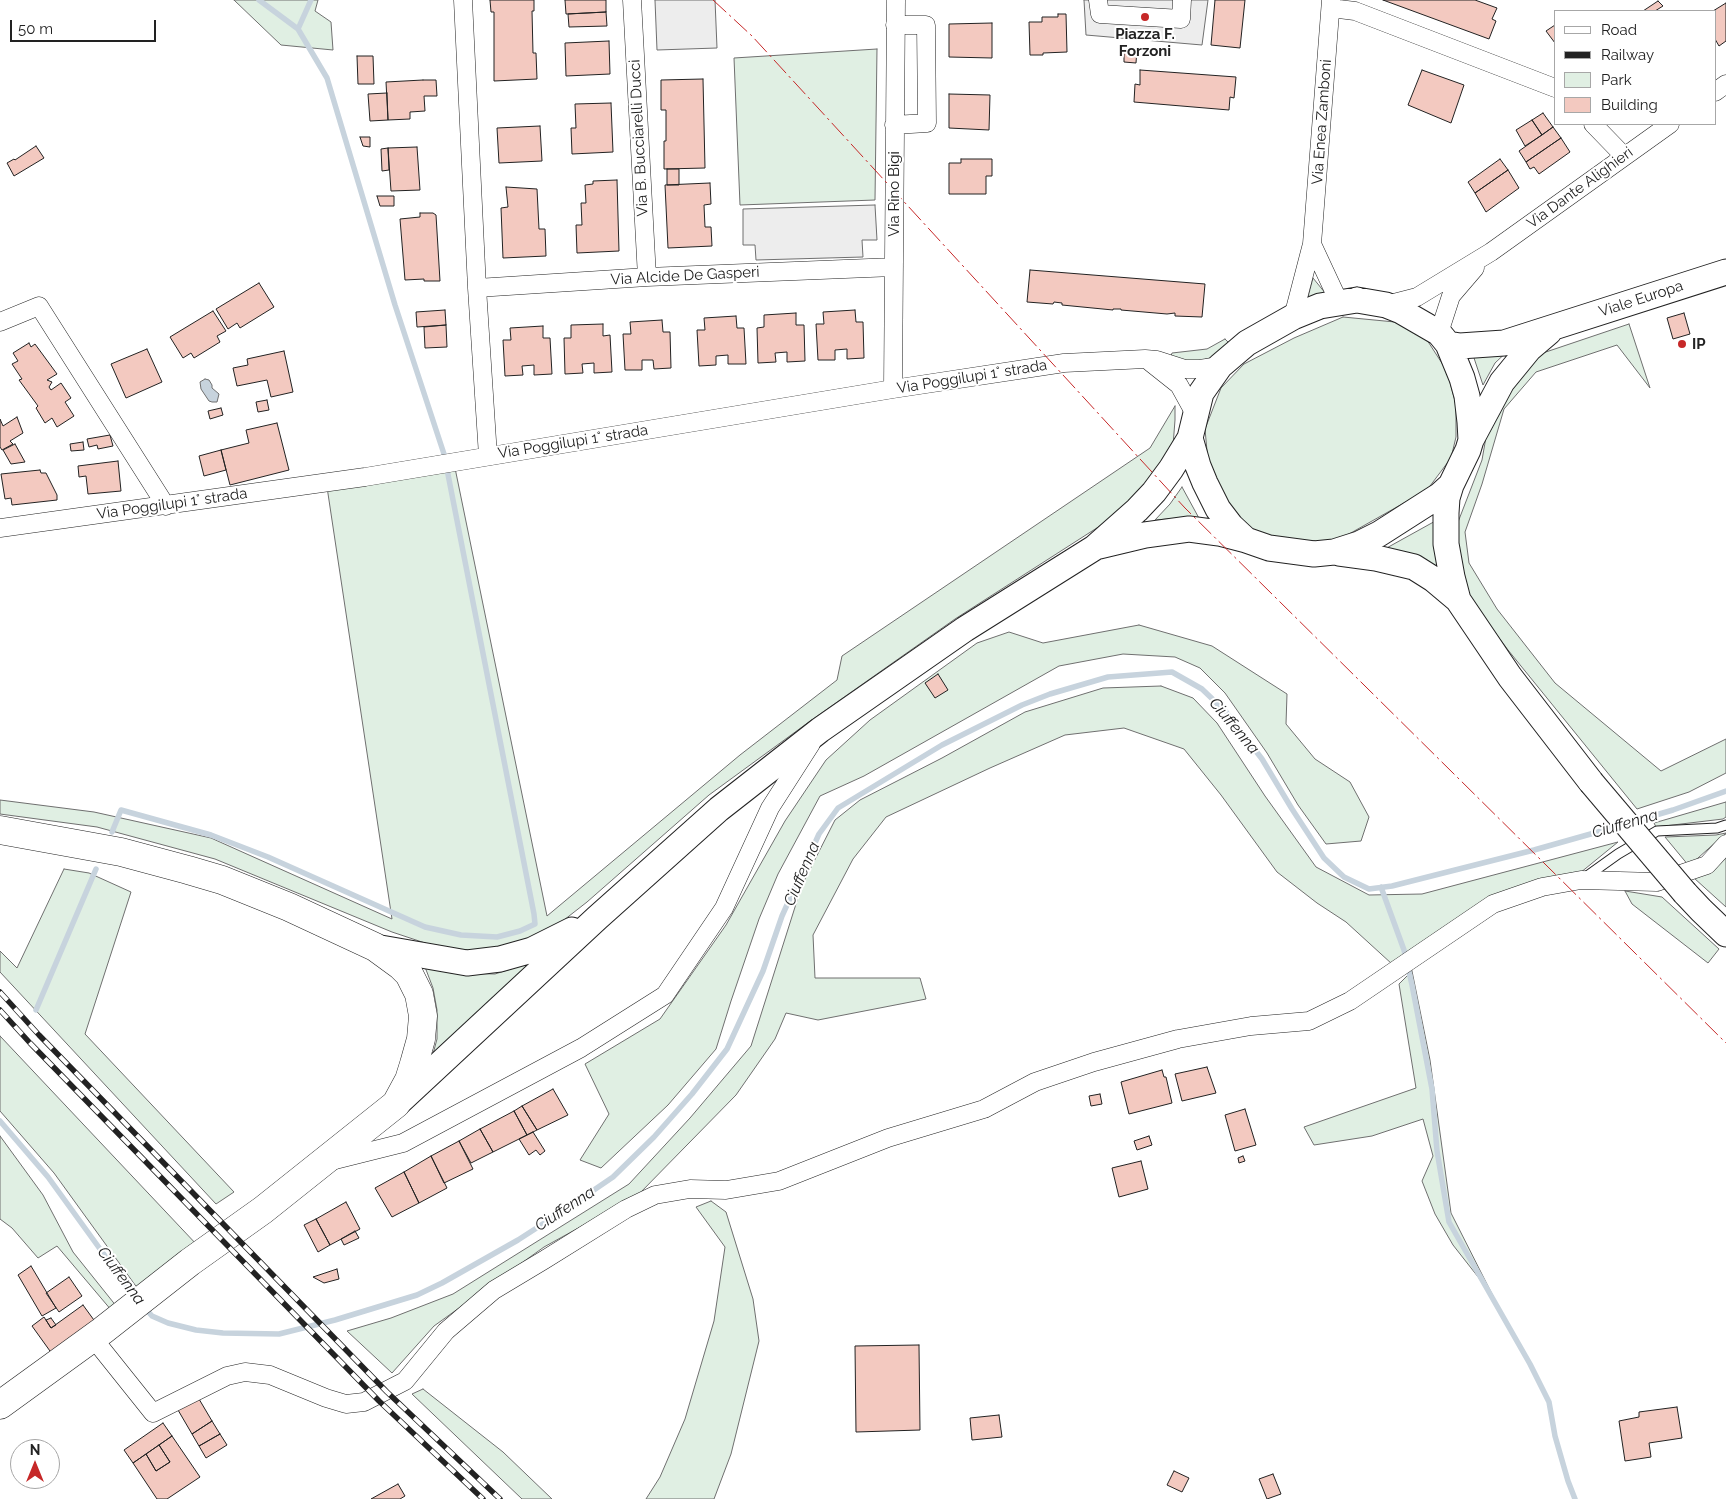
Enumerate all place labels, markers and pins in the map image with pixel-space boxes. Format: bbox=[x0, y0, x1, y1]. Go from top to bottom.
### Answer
marker: Piazza F. Forzoni bbox=[1139, 11, 1151, 23]
place label: Piazza F. Forzoni bbox=[1115, 25, 1175, 60]
place label: IP bbox=[1692, 335, 1706, 353]
marker: IP bbox=[1676, 338, 1688, 350]

